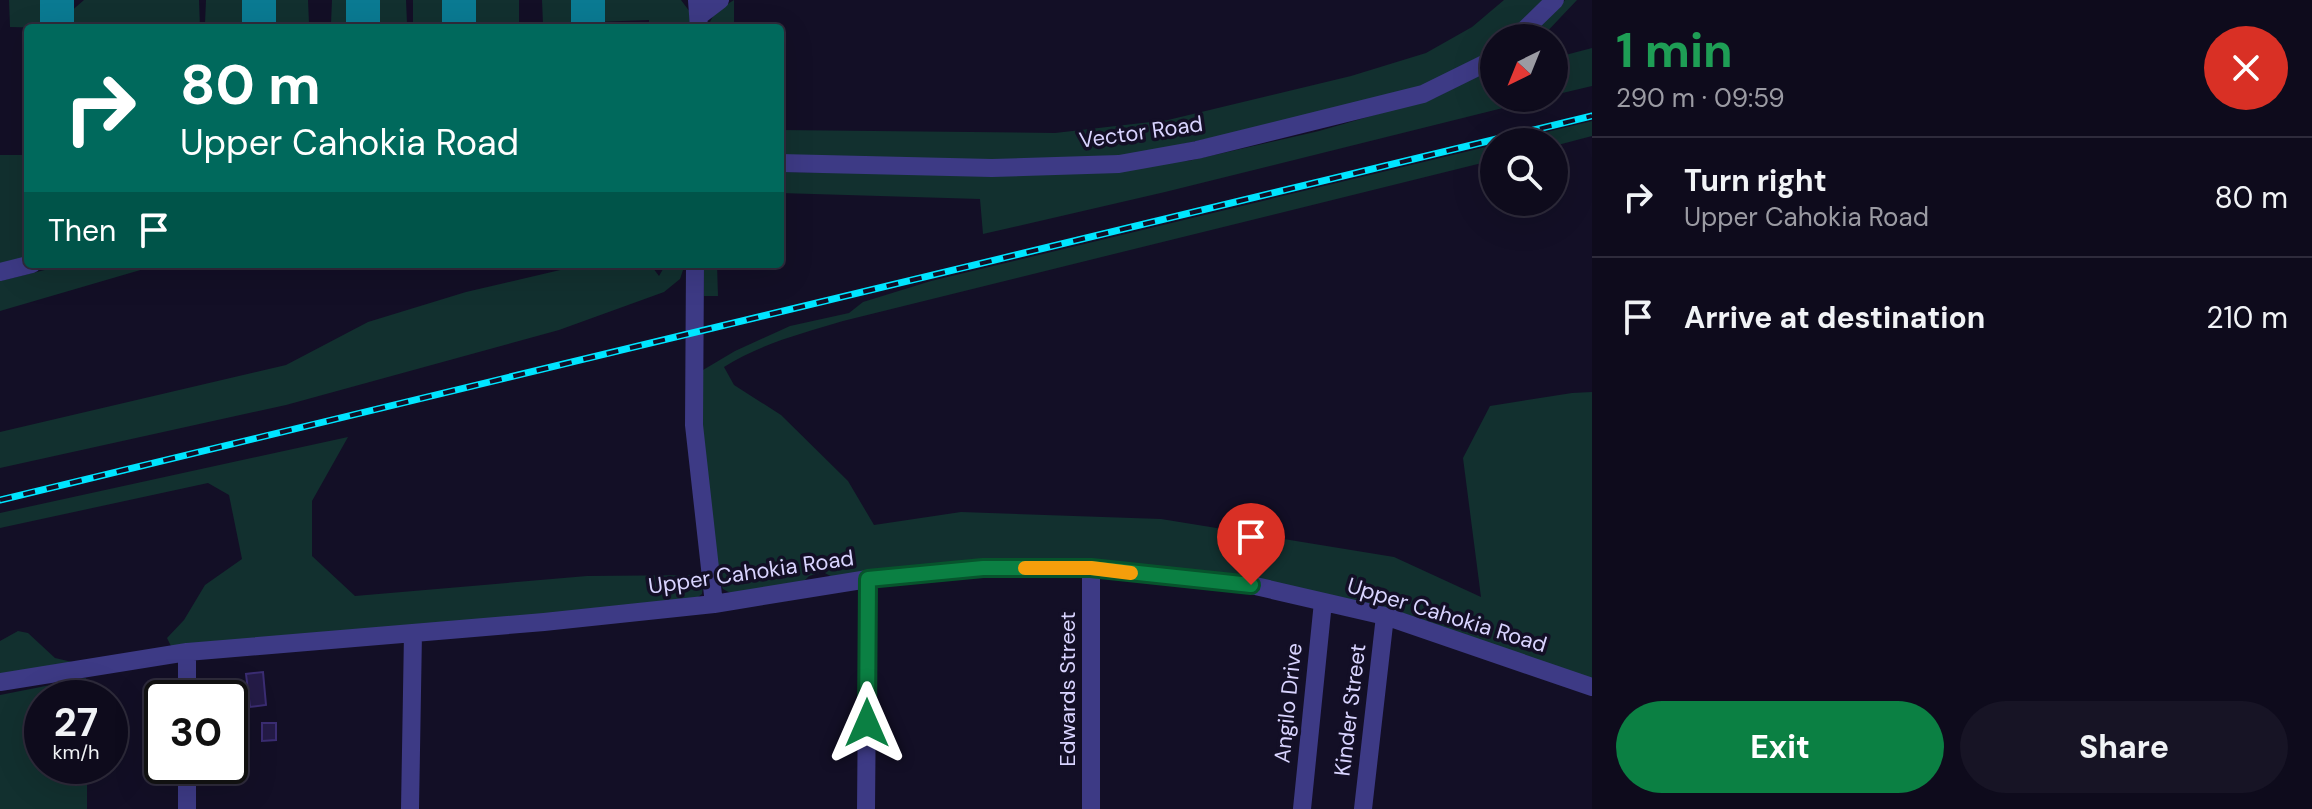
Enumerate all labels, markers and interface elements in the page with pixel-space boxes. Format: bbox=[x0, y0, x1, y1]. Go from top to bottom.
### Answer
text: 1 min bbox=[1616, 19, 1733, 82]
north arrow bbox=[1480, 24, 1568, 112]
map controls bbox=[1480, 24, 1568, 216]
button: close bbox=[2204, 26, 2288, 110]
text: 80 m bbox=[180, 48, 321, 121]
icon: right bbox=[48, 56, 152, 160]
text: 290 m · 09:59 bbox=[1616, 81, 1785, 115]
street label: Vector Road bbox=[1077, 109, 1205, 155]
text: Upper Cahokia Road bbox=[180, 119, 519, 166]
button: search bbox=[1480, 128, 1568, 216]
text: Turn right bbox=[1684, 161, 1827, 200]
icon: right bbox=[1616, 175, 1660, 219]
text: 80 m bbox=[2215, 178, 2288, 217]
text: Upper Cahokia Road bbox=[1684, 200, 1929, 234]
icon: arrive bbox=[132, 208, 176, 252]
text: Then bbox=[48, 211, 116, 250]
icon: arrive bbox=[1616, 295, 1660, 339]
text: Arrive at destination bbox=[1684, 298, 1985, 337]
text: 210 m bbox=[2206, 298, 2288, 337]
pin bbox=[1217, 503, 1285, 585]
icon: arrive bbox=[1229, 515, 1273, 559]
street label: Upper Cahokia Road bbox=[646, 543, 856, 601]
street label: Upper Cahokia Road bbox=[1344, 571, 1550, 659]
street label: Edwards Street bbox=[1053, 611, 1082, 767]
street label: Angilo Drive bbox=[1267, 641, 1309, 765]
street label: Kinder Street bbox=[1327, 642, 1373, 778]
speed limit sign: 30 bbox=[144, 680, 248, 784]
position arrow bbox=[825, 681, 909, 765]
text: 27 bbox=[54, 696, 98, 748]
button: Exit bbox=[1616, 701, 1944, 793]
button: Share bbox=[1960, 701, 2288, 793]
text: km/h bbox=[52, 739, 100, 765]

